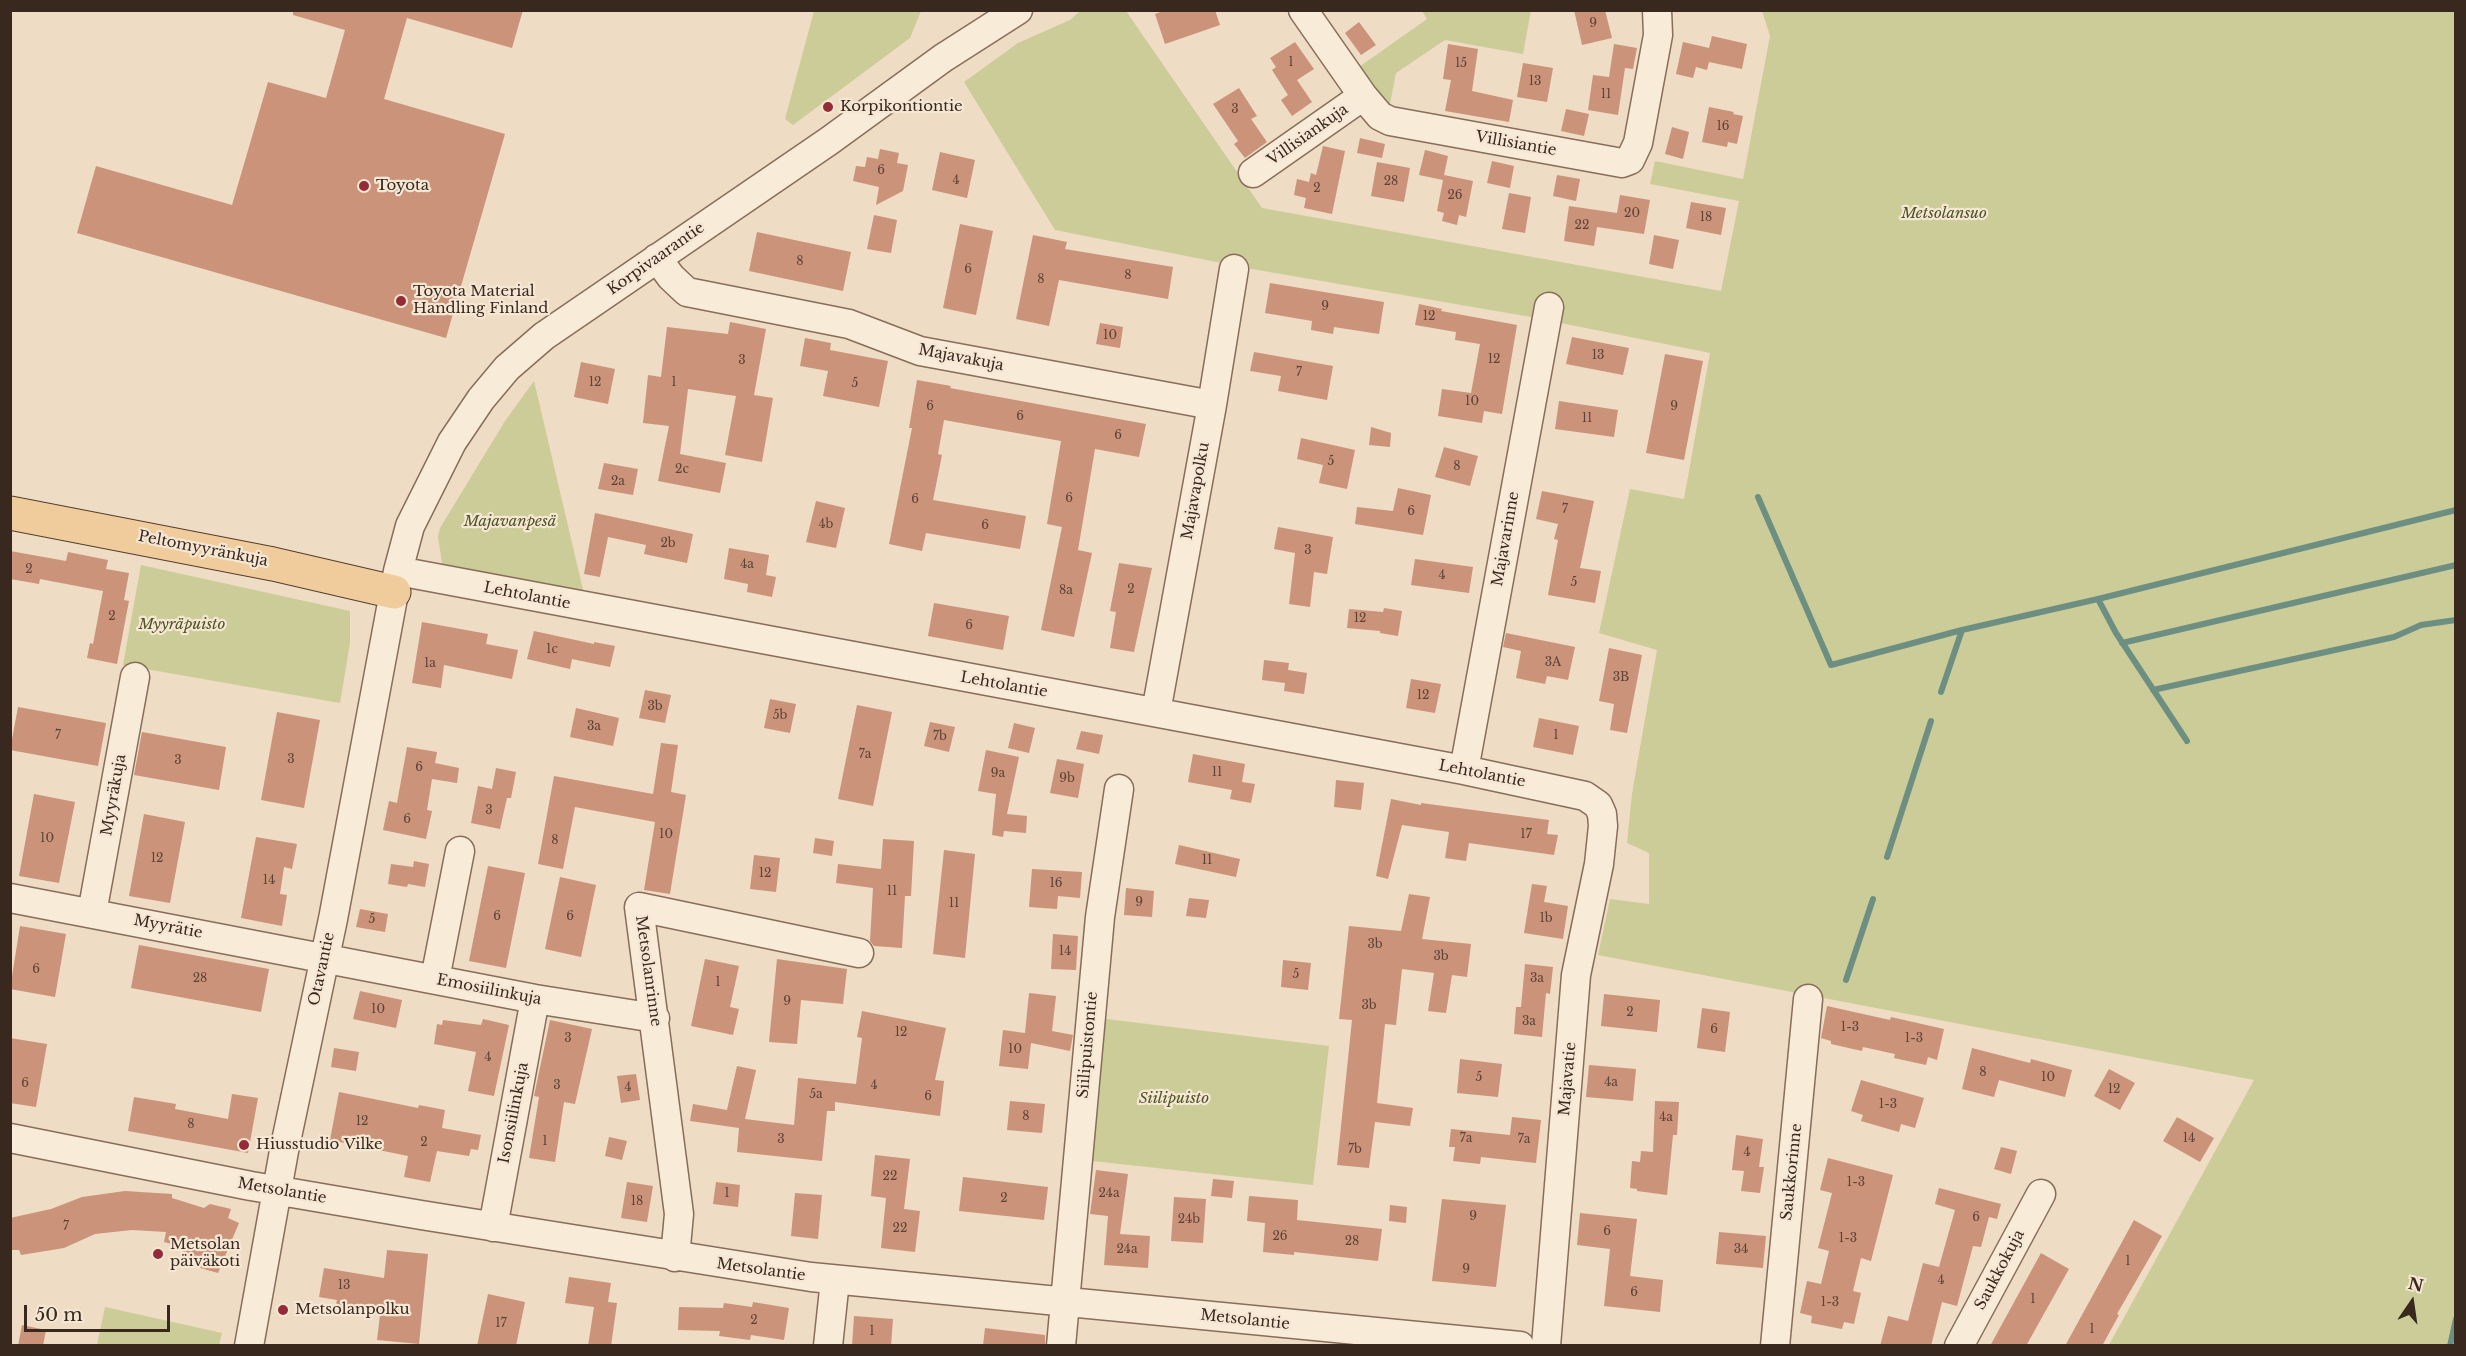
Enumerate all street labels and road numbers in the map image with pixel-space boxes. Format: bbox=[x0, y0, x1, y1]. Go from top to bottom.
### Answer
street label: Villisiankuja bbox=[1264, 101, 1352, 169]
street label: Villisiantie bbox=[1474, 128, 1558, 160]
street label: Korpivaarantie bbox=[604, 219, 708, 299]
street label: Majavakuja bbox=[917, 341, 1005, 375]
street label: Majavapolku bbox=[1179, 441, 1213, 541]
street label: Majavarinne bbox=[1489, 490, 1523, 588]
street label: Peltomyyränkuja bbox=[137, 528, 269, 570]
street label: Lehtolantie bbox=[482, 579, 572, 613]
street label: Lehtolantie bbox=[959, 668, 1049, 702]
street label: Myyräkuja bbox=[98, 753, 130, 837]
street label: Lehtolantie bbox=[1437, 757, 1527, 791]
street label: Myyrätie bbox=[132, 911, 204, 943]
street label: Metsolanrinne bbox=[631, 914, 665, 1028]
street label: Otavantie bbox=[305, 930, 339, 1008]
street label: Emosiilinkuja bbox=[435, 971, 543, 1009]
street label: Siilipuistontie bbox=[1074, 991, 1102, 1099]
street label: Majavatie bbox=[1556, 1041, 1580, 1117]
street label: Isonsiilinkuja bbox=[495, 1061, 533, 1165]
street label: Saukkorinne bbox=[1778, 1123, 1806, 1221]
street label: Metsolantie bbox=[236, 1174, 328, 1208]
street label: Saukkokuja bbox=[1971, 1227, 2029, 1313]
street label: Metsolantie bbox=[715, 1255, 807, 1285]
street label: Metsolantie bbox=[1199, 1306, 1291, 1334]

